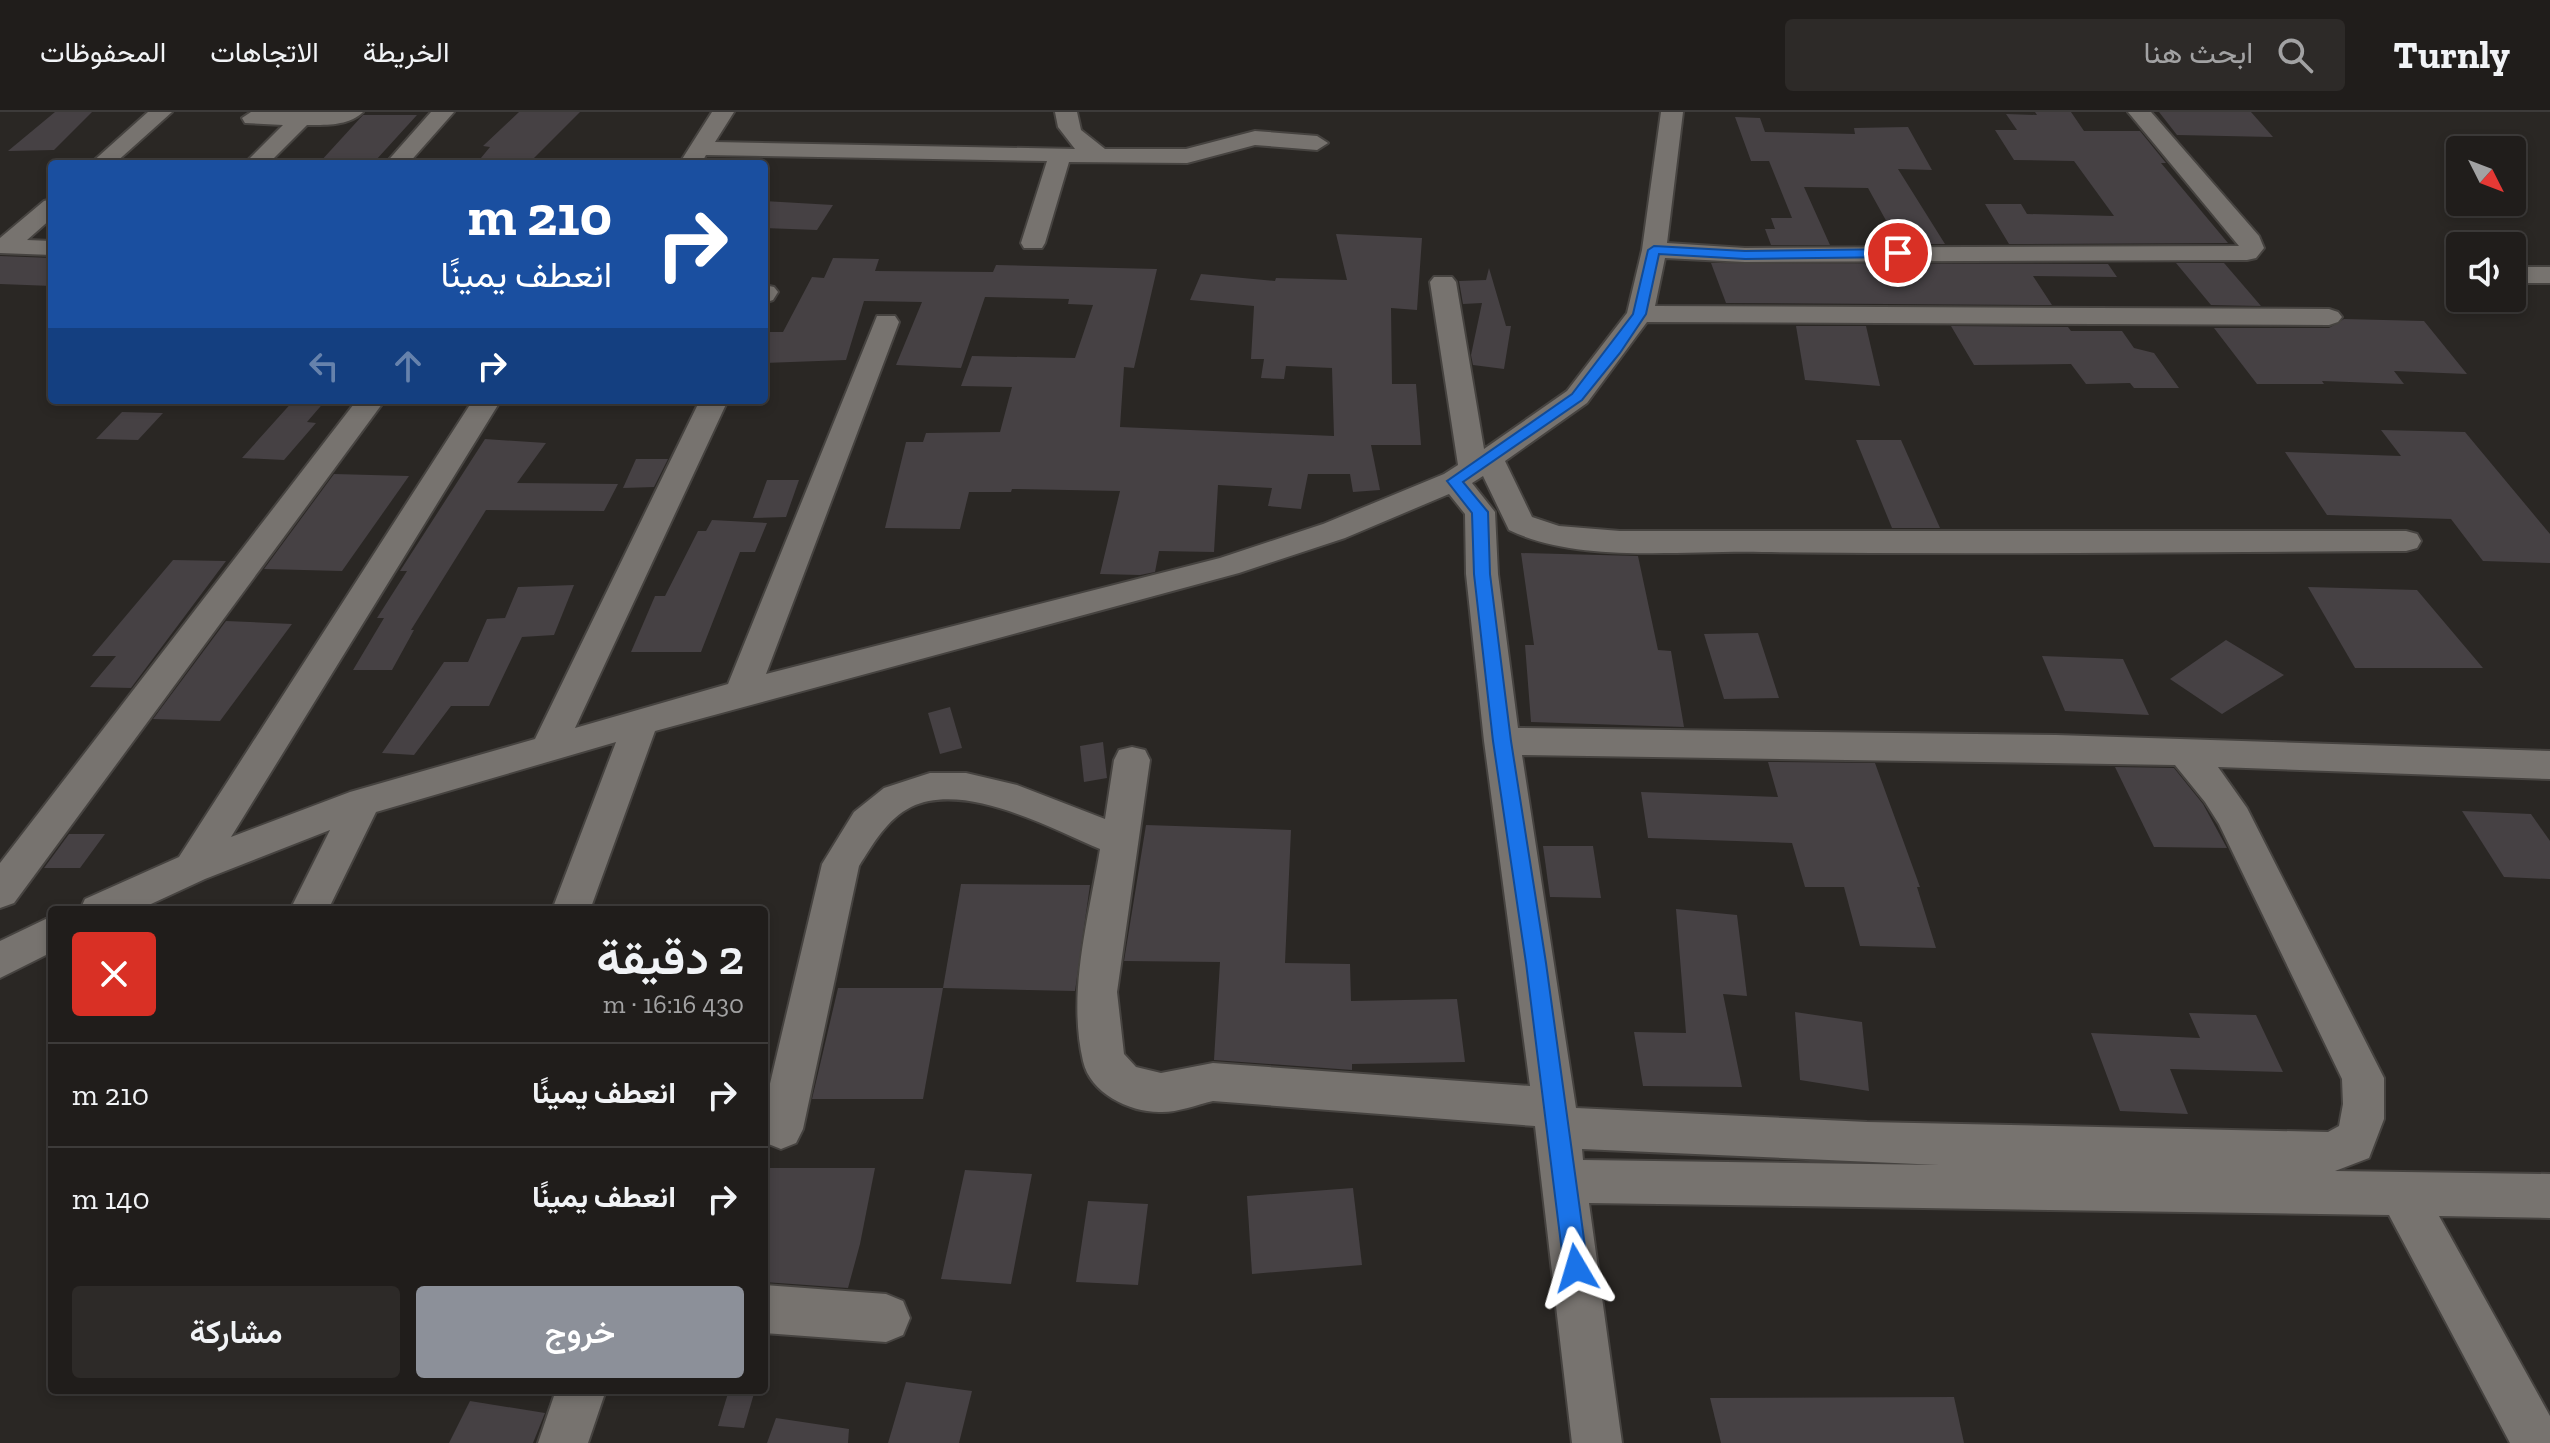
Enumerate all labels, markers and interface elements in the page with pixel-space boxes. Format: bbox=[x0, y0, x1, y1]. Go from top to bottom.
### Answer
search box bbox=[1785, 19, 2345, 91]
text: Turnly bbox=[2393, 32, 2510, 78]
icon: search bbox=[2273, 33, 2317, 77]
text: ابحث هنا bbox=[2144, 35, 2253, 71]
text: المحفوظات bbox=[40, 36, 166, 69]
text: الاتجاهات bbox=[210, 36, 319, 69]
text: الخريطة bbox=[363, 36, 449, 69]
north arrow bbox=[2446, 136, 2526, 216]
map controls bbox=[2446, 136, 2526, 312]
text: 210 m bbox=[468, 182, 612, 249]
icon: right bbox=[640, 192, 744, 296]
pin bbox=[1864, 219, 1932, 287]
icon: arrive bbox=[1876, 231, 1920, 275]
button: sound bbox=[2446, 232, 2526, 312]
text: انعطف يمينًا bbox=[440, 253, 612, 296]
icon: left bbox=[302, 344, 346, 388]
icon: ahead bbox=[386, 344, 430, 388]
icon: right bbox=[470, 344, 514, 388]
text: 2 دقيقة bbox=[596, 929, 744, 986]
button: close bbox=[72, 932, 156, 1016]
text: 430 m · 16:16 bbox=[603, 988, 744, 1020]
icon: right bbox=[700, 1073, 744, 1117]
text: انعطف يمينًا bbox=[532, 1075, 676, 1111]
text: 210 m bbox=[72, 1077, 149, 1113]
icon: right bbox=[700, 1177, 744, 1221]
text: انعطف يمينًا bbox=[532, 1179, 676, 1215]
text: 140 m bbox=[72, 1181, 150, 1217]
position arrow bbox=[1534, 1226, 1618, 1310]
button: مشاركة bbox=[72, 1286, 400, 1378]
button: خروج bbox=[416, 1286, 744, 1378]

